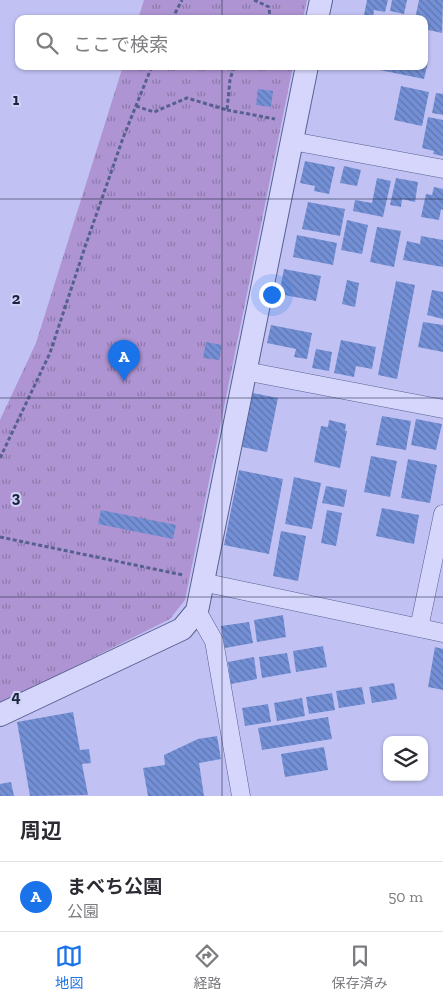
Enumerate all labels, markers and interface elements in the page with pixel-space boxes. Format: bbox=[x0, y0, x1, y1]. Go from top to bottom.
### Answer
search box bbox=[15, 15, 428, 70]
icon: search bbox=[33, 29, 61, 57]
text: ここで検索 bbox=[73, 33, 168, 56]
text: 1 bbox=[13, 90, 20, 109]
your location bbox=[259, 282, 285, 308]
text: 2 bbox=[12, 289, 21, 308]
pin: A bbox=[108, 340, 140, 381]
text: 3 bbox=[12, 488, 21, 507]
text: 4 bbox=[11, 687, 21, 706]
map controls bbox=[383, 736, 428, 781]
button: layers bbox=[383, 736, 428, 781]
text: 周辺 bbox=[20, 818, 62, 843]
text: まべち公園 bbox=[67, 875, 162, 898]
text: A bbox=[31, 887, 42, 906]
text: 50 m bbox=[388, 887, 423, 906]
text: 公園 bbox=[67, 902, 99, 921]
tab: 地図 bbox=[55, 942, 83, 992]
tab: 経路 bbox=[193, 942, 221, 992]
tab: 保存済み bbox=[332, 942, 388, 992]

